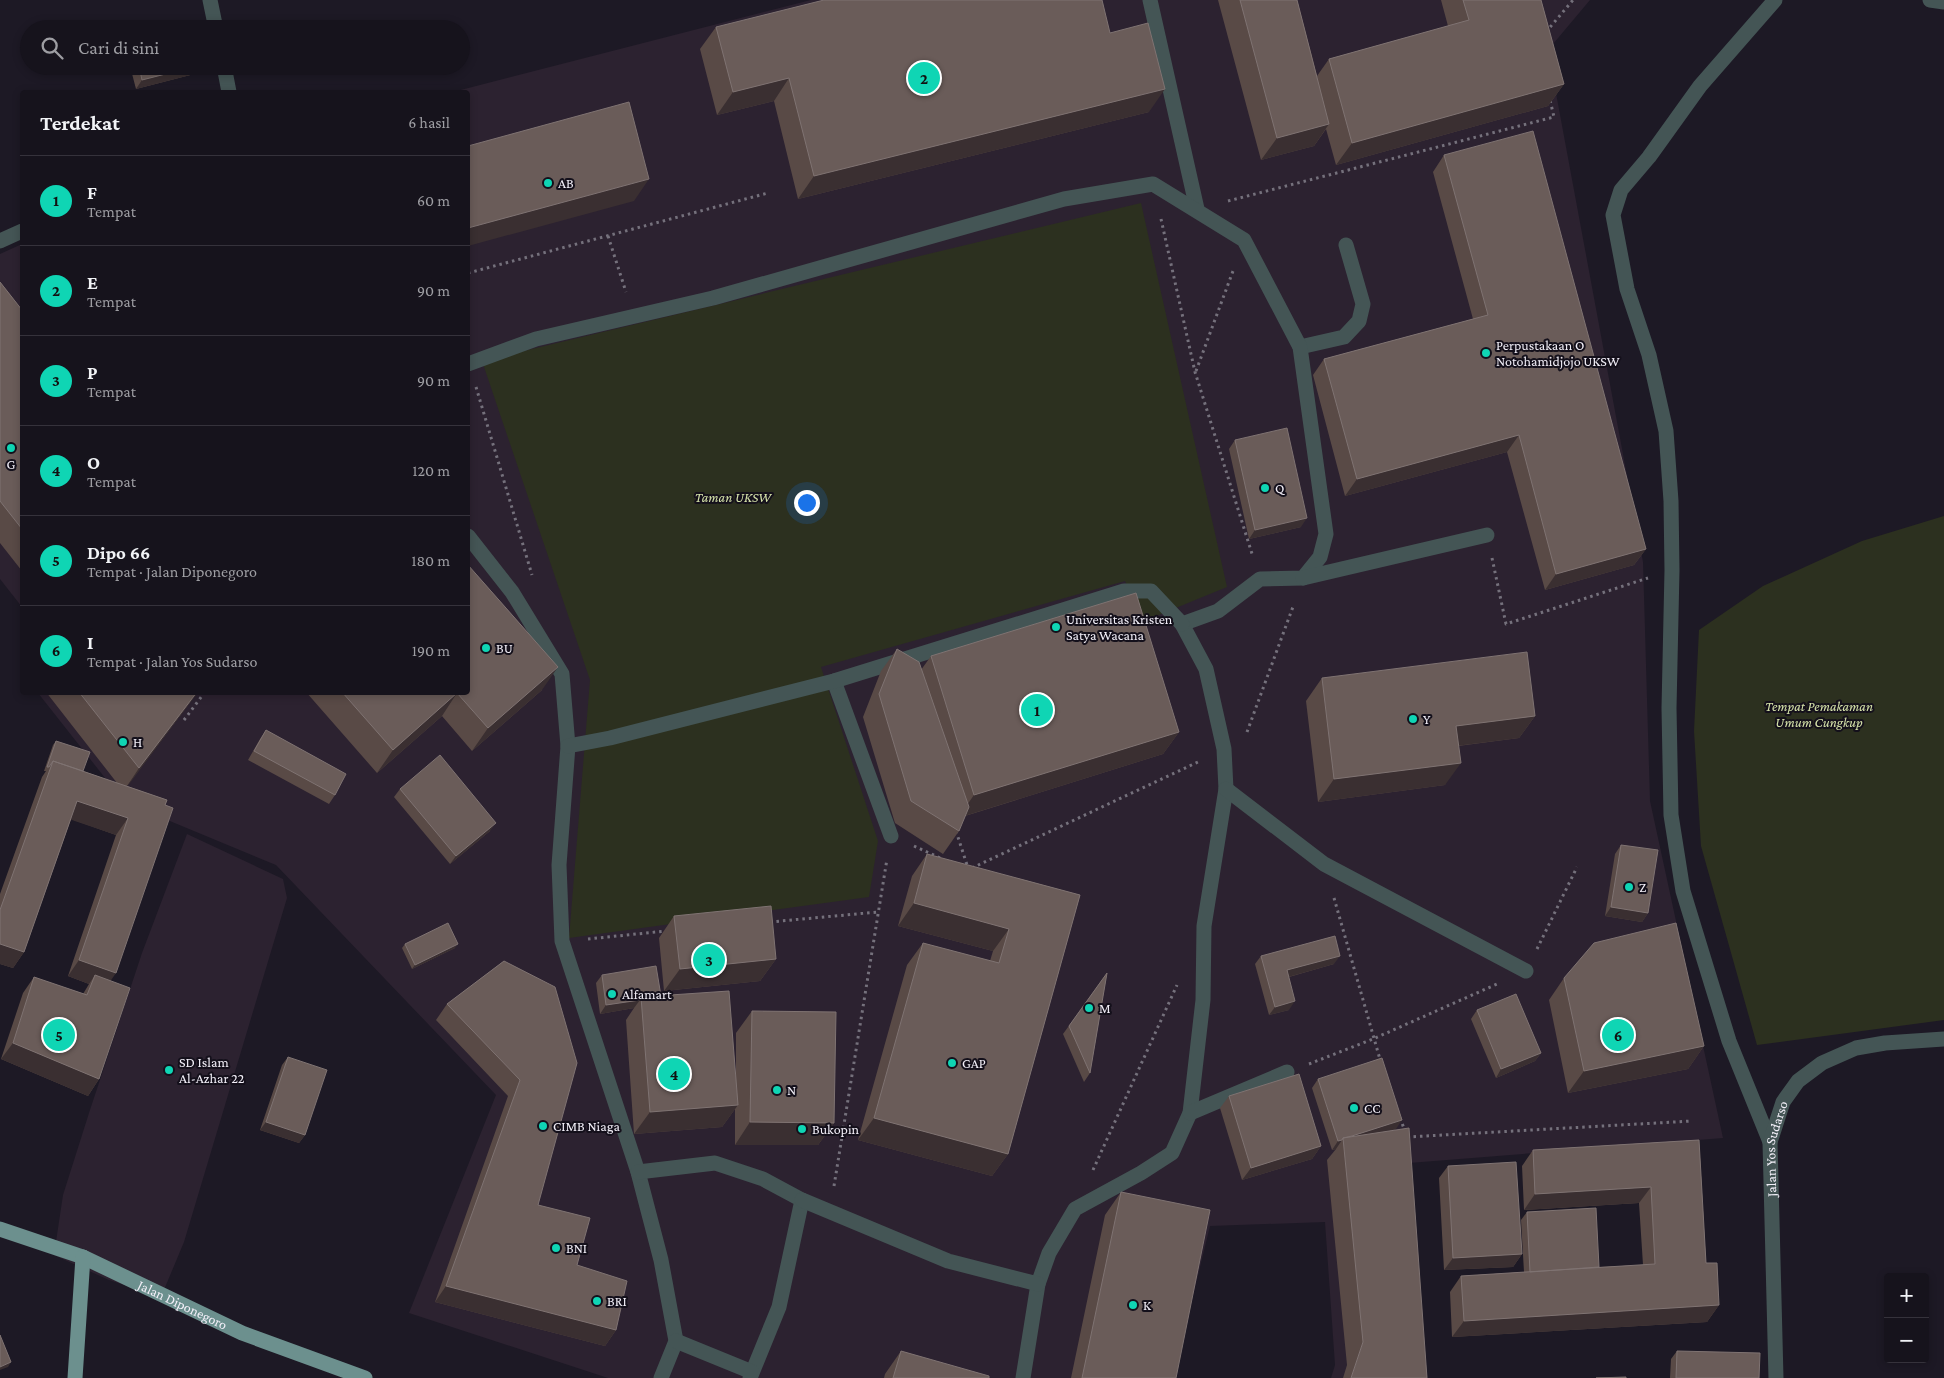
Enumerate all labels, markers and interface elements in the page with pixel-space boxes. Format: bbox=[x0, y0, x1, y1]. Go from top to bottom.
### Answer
search box bbox=[20, 20, 470, 75]
icon: search bbox=[38, 34, 66, 62]
text: Cari di sini bbox=[78, 37, 159, 58]
pin: 2 bbox=[908, 59, 940, 97]
text: Terdekat bbox=[40, 111, 120, 135]
text: 6 hasil bbox=[408, 114, 450, 131]
place label: AB bbox=[558, 175, 574, 191]
marker: AB bbox=[542, 177, 554, 189]
text: F bbox=[87, 182, 97, 203]
text: 1 bbox=[53, 192, 59, 209]
text: 60 m bbox=[417, 192, 450, 209]
text: Tempat bbox=[87, 203, 136, 220]
text: E bbox=[87, 272, 98, 293]
text: 2 bbox=[52, 282, 60, 299]
text: 90 m bbox=[417, 282, 450, 299]
text: Tempat bbox=[87, 293, 136, 310]
place label: Perpustakaan O Notohamidjojo UKSW bbox=[1496, 337, 1620, 370]
marker: Perpustakaan O Notohamidjojo UKSW bbox=[1480, 347, 1492, 359]
text: P bbox=[87, 362, 98, 383]
text: 3 bbox=[52, 372, 60, 389]
text: 90 m bbox=[417, 372, 450, 389]
text: Tempat bbox=[87, 383, 136, 400]
marker: G bbox=[5, 442, 17, 454]
text: O bbox=[87, 452, 100, 473]
place label: G bbox=[7, 456, 16, 472]
text: 4 bbox=[52, 462, 60, 479]
text: 120 m bbox=[412, 462, 450, 479]
text: Tempat bbox=[87, 473, 136, 490]
place label: Q bbox=[1275, 480, 1285, 496]
marker: Q bbox=[1259, 482, 1271, 494]
park label: Taman UKSW bbox=[695, 489, 772, 505]
your location bbox=[794, 490, 820, 516]
text: Dipo 66 bbox=[87, 542, 150, 563]
text: 5 bbox=[52, 552, 60, 569]
text: 180 m bbox=[411, 552, 450, 569]
text: Tempat · Jalan Diponegoro bbox=[87, 563, 257, 580]
place label: Universitas Kristen Satya Wacana bbox=[1066, 611, 1173, 643]
marker: Universitas Kristen Satya Wacana bbox=[1050, 621, 1062, 633]
text: I bbox=[87, 632, 93, 653]
place label: BU bbox=[496, 640, 513, 656]
text: 6 bbox=[52, 642, 60, 659]
text: 190 m bbox=[412, 642, 450, 659]
marker: BU bbox=[480, 642, 492, 654]
text: Tempat · Jalan Yos Sudarso bbox=[87, 653, 257, 670]
pin: 1 bbox=[1021, 691, 1053, 729]
park label: Tempat Pemakaman Umum Cungkup bbox=[1765, 698, 1873, 730]
place label: Y bbox=[1423, 711, 1431, 727]
marker: Y bbox=[1407, 713, 1419, 725]
place label: H bbox=[133, 734, 142, 750]
marker: H bbox=[117, 736, 129, 748]
place label: Z bbox=[1639, 879, 1646, 895]
marker: Z bbox=[1623, 881, 1635, 893]
pin: 3 bbox=[693, 941, 725, 979]
place label: Alfamart bbox=[622, 986, 672, 1002]
marker: Alfamart bbox=[606, 988, 618, 1000]
place label: M bbox=[1099, 1000, 1111, 1016]
marker: M bbox=[1083, 1002, 1095, 1014]
pin: 5 bbox=[43, 1016, 75, 1054]
pin: 6 bbox=[1602, 1016, 1634, 1054]
place label: SD Islam Al-Azhar 22 bbox=[179, 1054, 245, 1086]
pin: 4 bbox=[658, 1055, 690, 1093]
place label: GAP bbox=[962, 1055, 986, 1071]
marker: GAP bbox=[946, 1057, 958, 1069]
marker: SD Islam Al-Azhar 22 bbox=[163, 1064, 175, 1076]
place label: N bbox=[787, 1082, 796, 1098]
marker: N bbox=[771, 1084, 783, 1096]
street label: Jalan Yos Sudarso bbox=[1762, 1099, 1791, 1199]
place label: CC bbox=[1364, 1100, 1380, 1116]
marker: CC bbox=[1348, 1102, 1360, 1114]
place label: CIMB Niaga bbox=[553, 1118, 620, 1134]
marker: CIMB Niaga bbox=[537, 1120, 549, 1132]
place label: Bukopin bbox=[812, 1121, 860, 1137]
marker: Bukopin bbox=[796, 1123, 808, 1135]
place label: BNI bbox=[566, 1240, 587, 1256]
marker: BNI bbox=[550, 1242, 562, 1254]
map controls bbox=[1884, 1273, 1929, 1363]
button: + bbox=[1884, 1273, 1929, 1318]
street label: Jalan Diponegoro bbox=[133, 1276, 230, 1333]
place label: BRI bbox=[607, 1293, 627, 1309]
marker: BRI bbox=[591, 1295, 603, 1307]
place label: K bbox=[1143, 1297, 1152, 1313]
marker: K bbox=[1127, 1299, 1139, 1311]
button: − bbox=[1884, 1318, 1929, 1363]

